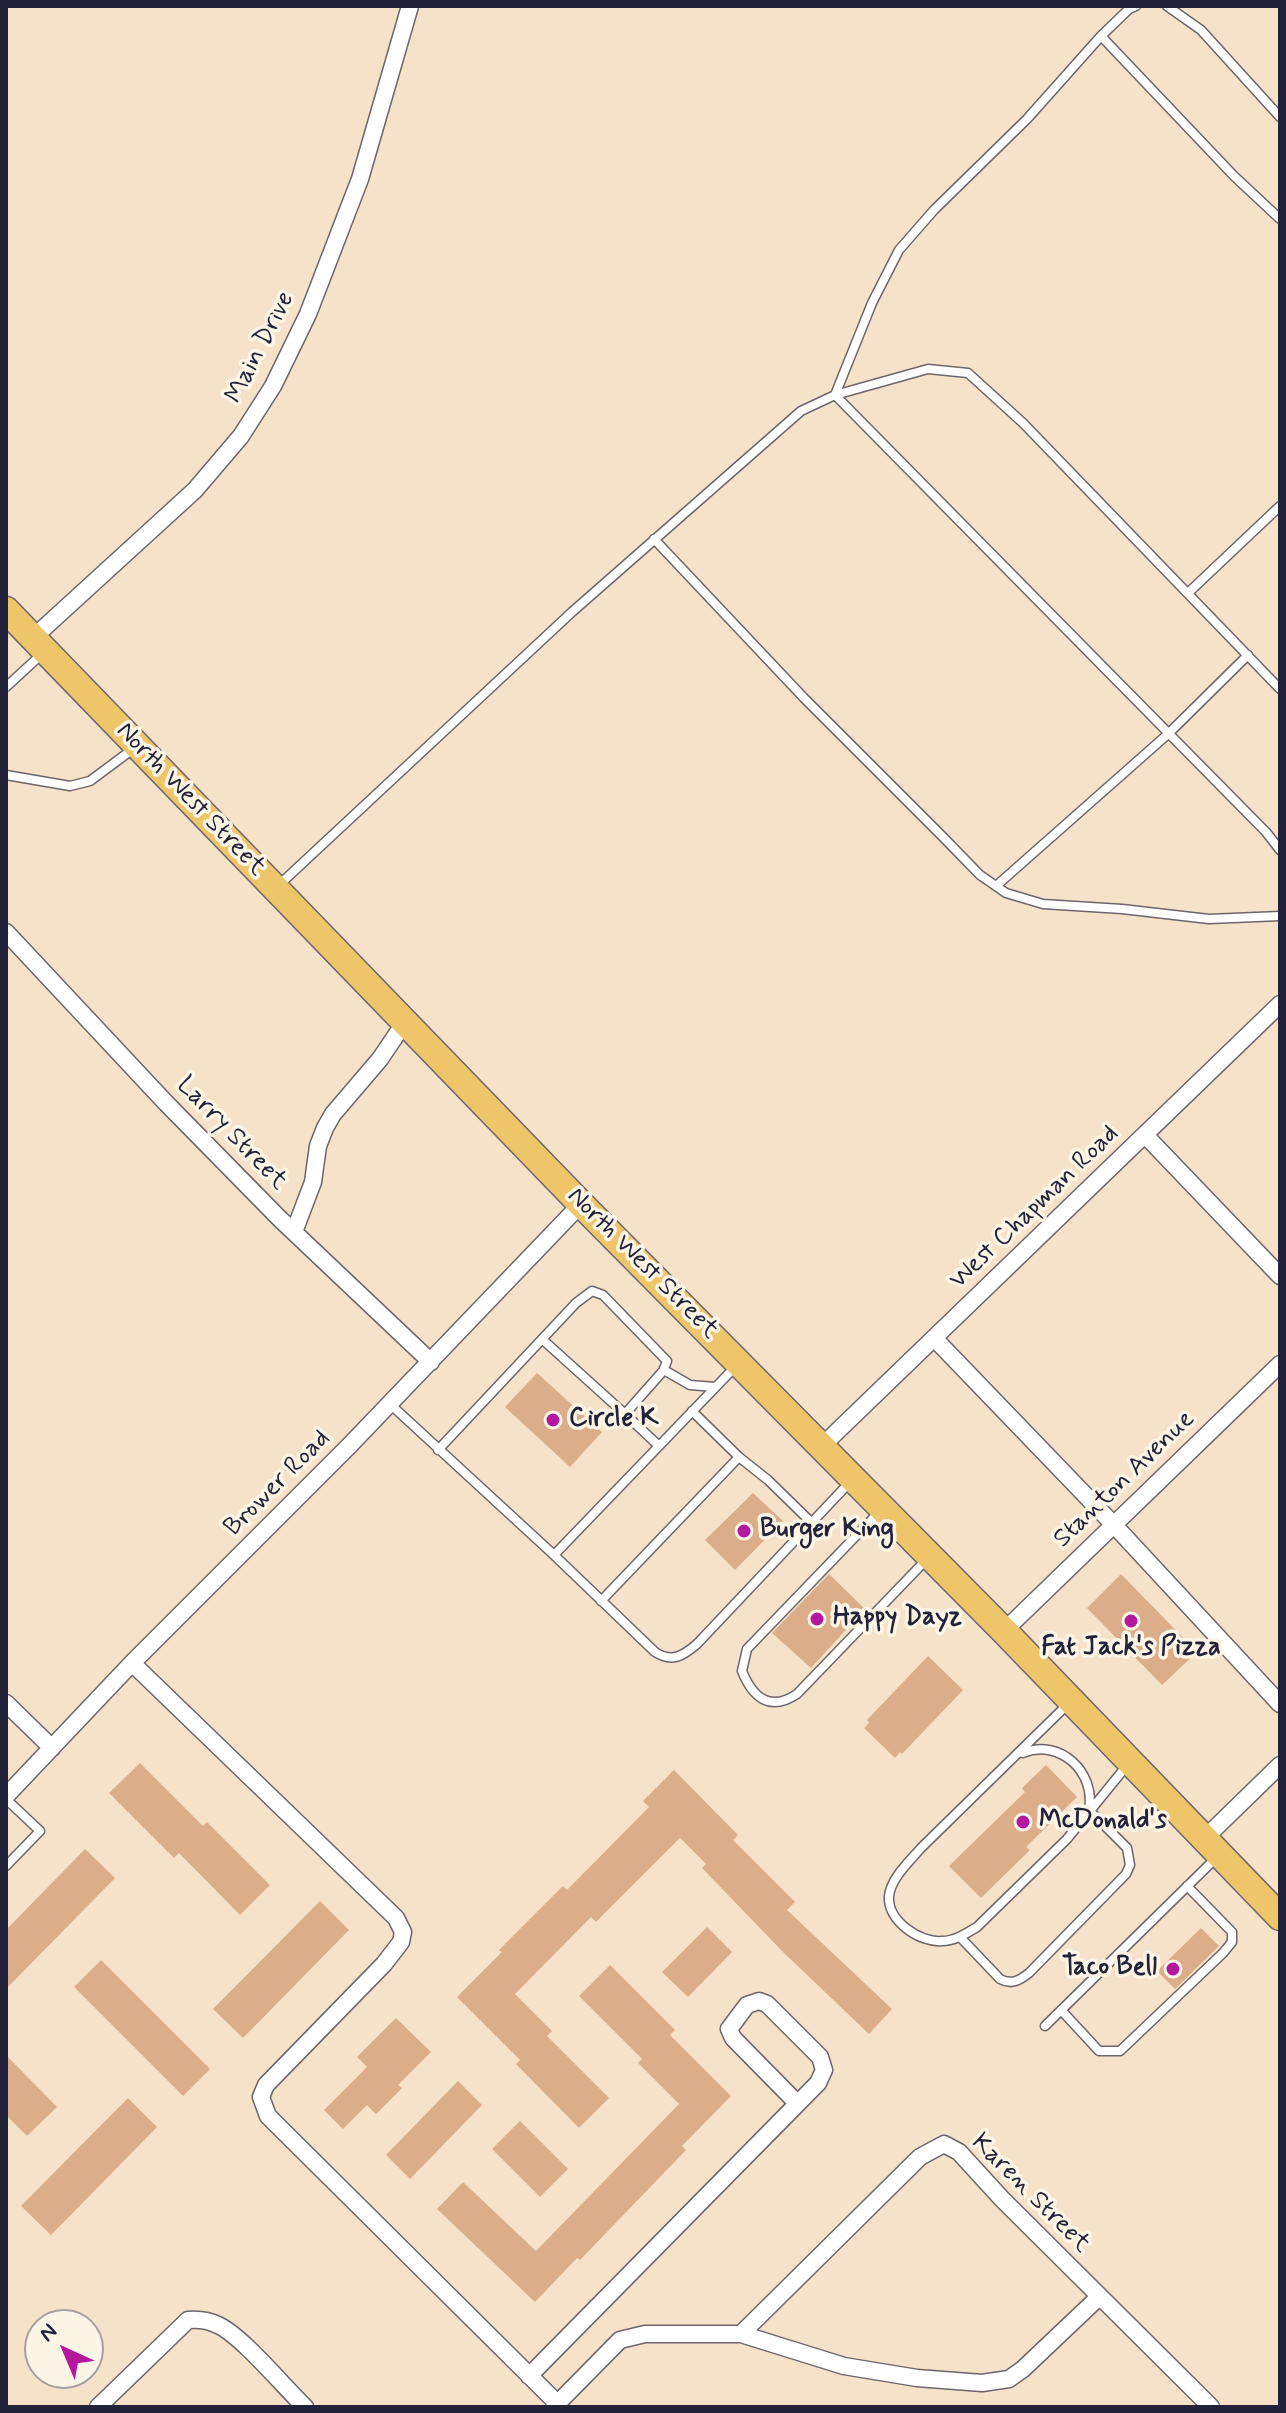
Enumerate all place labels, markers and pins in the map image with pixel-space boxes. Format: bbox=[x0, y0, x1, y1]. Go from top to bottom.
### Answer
place label: Circle K bbox=[569, 1404, 659, 1436]
marker: Circle K bbox=[544, 1411, 562, 1429]
place label: Burger King bbox=[760, 1515, 894, 1547]
marker: Burger King bbox=[735, 1522, 753, 1540]
place label: Happy Dayz bbox=[833, 1603, 962, 1635]
marker: Happy Dayz bbox=[808, 1610, 826, 1628]
marker: Fat Jack's Pizza bbox=[1122, 1612, 1140, 1630]
place label: Fat Jack's Pizza bbox=[1041, 1633, 1221, 1665]
place label: McDonald's bbox=[1039, 1806, 1167, 1838]
marker: McDonald's bbox=[1014, 1813, 1032, 1831]
place label: Taco Bell bbox=[1062, 1953, 1157, 1985]
marker: Taco Bell bbox=[1164, 1960, 1182, 1978]

